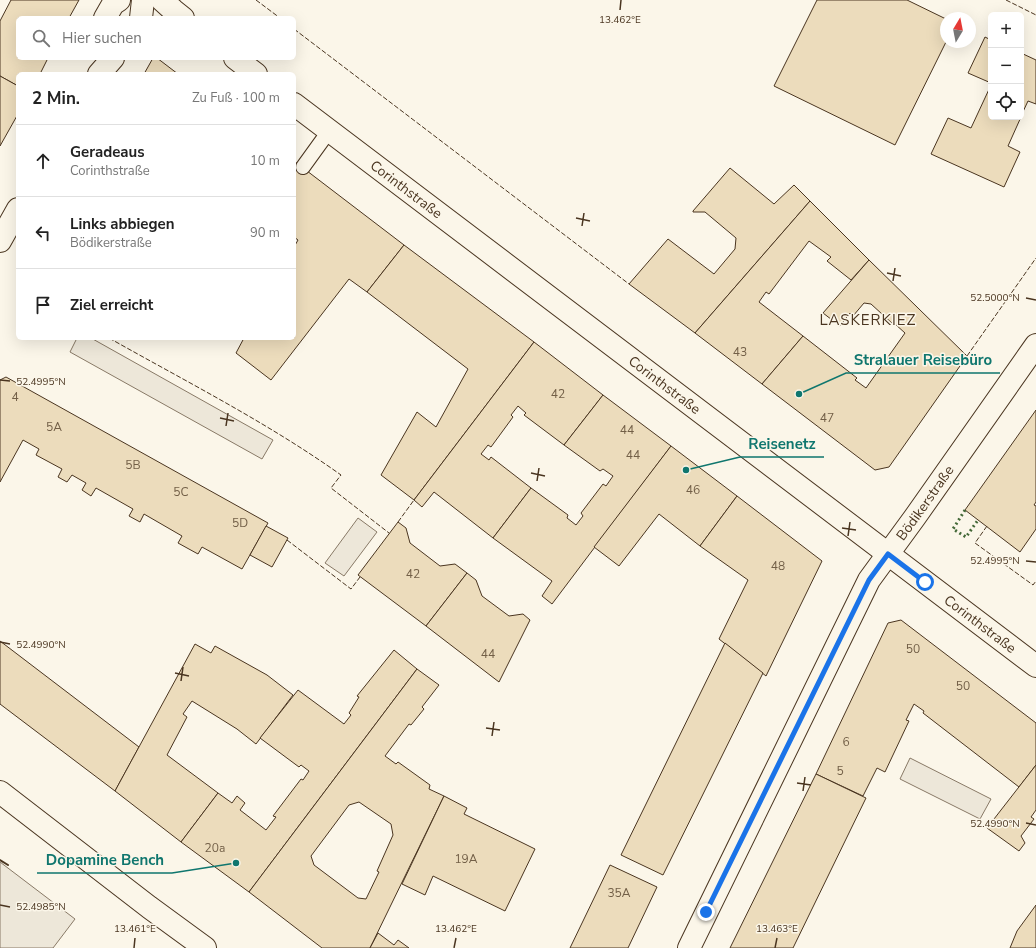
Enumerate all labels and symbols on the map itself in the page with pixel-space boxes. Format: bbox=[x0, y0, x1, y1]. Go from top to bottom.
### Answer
north arrow bbox=[940, 12, 976, 48]
text: 13.462°E bbox=[599, 13, 641, 27]
street label: Corinthstraße bbox=[366, 156, 446, 223]
text: 52.5000°N bbox=[970, 291, 1020, 305]
district label: LASKERKIEZ bbox=[820, 310, 916, 330]
house number: 43 bbox=[733, 344, 747, 360]
callout: Stralauer Reisebüro bbox=[846, 346, 1000, 373]
text: Stralauer Reisebüro bbox=[854, 350, 993, 370]
street label: Corinthstraße bbox=[625, 351, 705, 418]
text: 52.4995°N bbox=[16, 375, 66, 389]
house number: 42 bbox=[551, 386, 565, 402]
house number: 4 bbox=[11, 389, 19, 405]
house number: 47 bbox=[820, 410, 834, 426]
house number: 5A bbox=[46, 419, 62, 435]
house number: 44 bbox=[620, 422, 634, 438]
callout: Reisenetz bbox=[740, 430, 824, 457]
text: Reisenetz bbox=[748, 434, 816, 454]
house number: 44 bbox=[626, 447, 640, 463]
house number: 5B bbox=[125, 457, 141, 473]
street label: Bödikerstraße bbox=[892, 461, 958, 544]
house number: 46 bbox=[686, 482, 700, 498]
house number: 5C bbox=[173, 484, 189, 500]
house number: 5D bbox=[232, 515, 248, 531]
text: 52.4995°N bbox=[970, 554, 1020, 568]
house number: 48 bbox=[771, 558, 785, 574]
house number: 42 bbox=[406, 566, 420, 582]
route start bbox=[916, 573, 934, 591]
street label: Corinthstraße bbox=[940, 590, 1020, 657]
text: 52.4990°N bbox=[16, 638, 66, 652]
house number: 50 bbox=[906, 641, 920, 657]
house number: 44 bbox=[481, 646, 495, 662]
house number: 50 bbox=[956, 678, 970, 694]
house number: 6 bbox=[842, 734, 850, 750]
house number: 5 bbox=[836, 763, 844, 779]
text: 52.4990°N bbox=[970, 817, 1020, 831]
house number: 20a bbox=[205, 840, 225, 856]
callout: Dopamine Bench bbox=[37, 846, 172, 873]
text: Dopamine Bench bbox=[46, 850, 164, 870]
house number: 19A bbox=[454, 851, 478, 867]
house number: 35A bbox=[607, 885, 631, 901]
text: 52.4985°N bbox=[16, 900, 66, 914]
route end bbox=[697, 903, 715, 921]
text: 13.461°E bbox=[114, 922, 156, 936]
text: 13.462°E bbox=[435, 922, 477, 936]
text: 13.463°E bbox=[756, 922, 798, 936]

